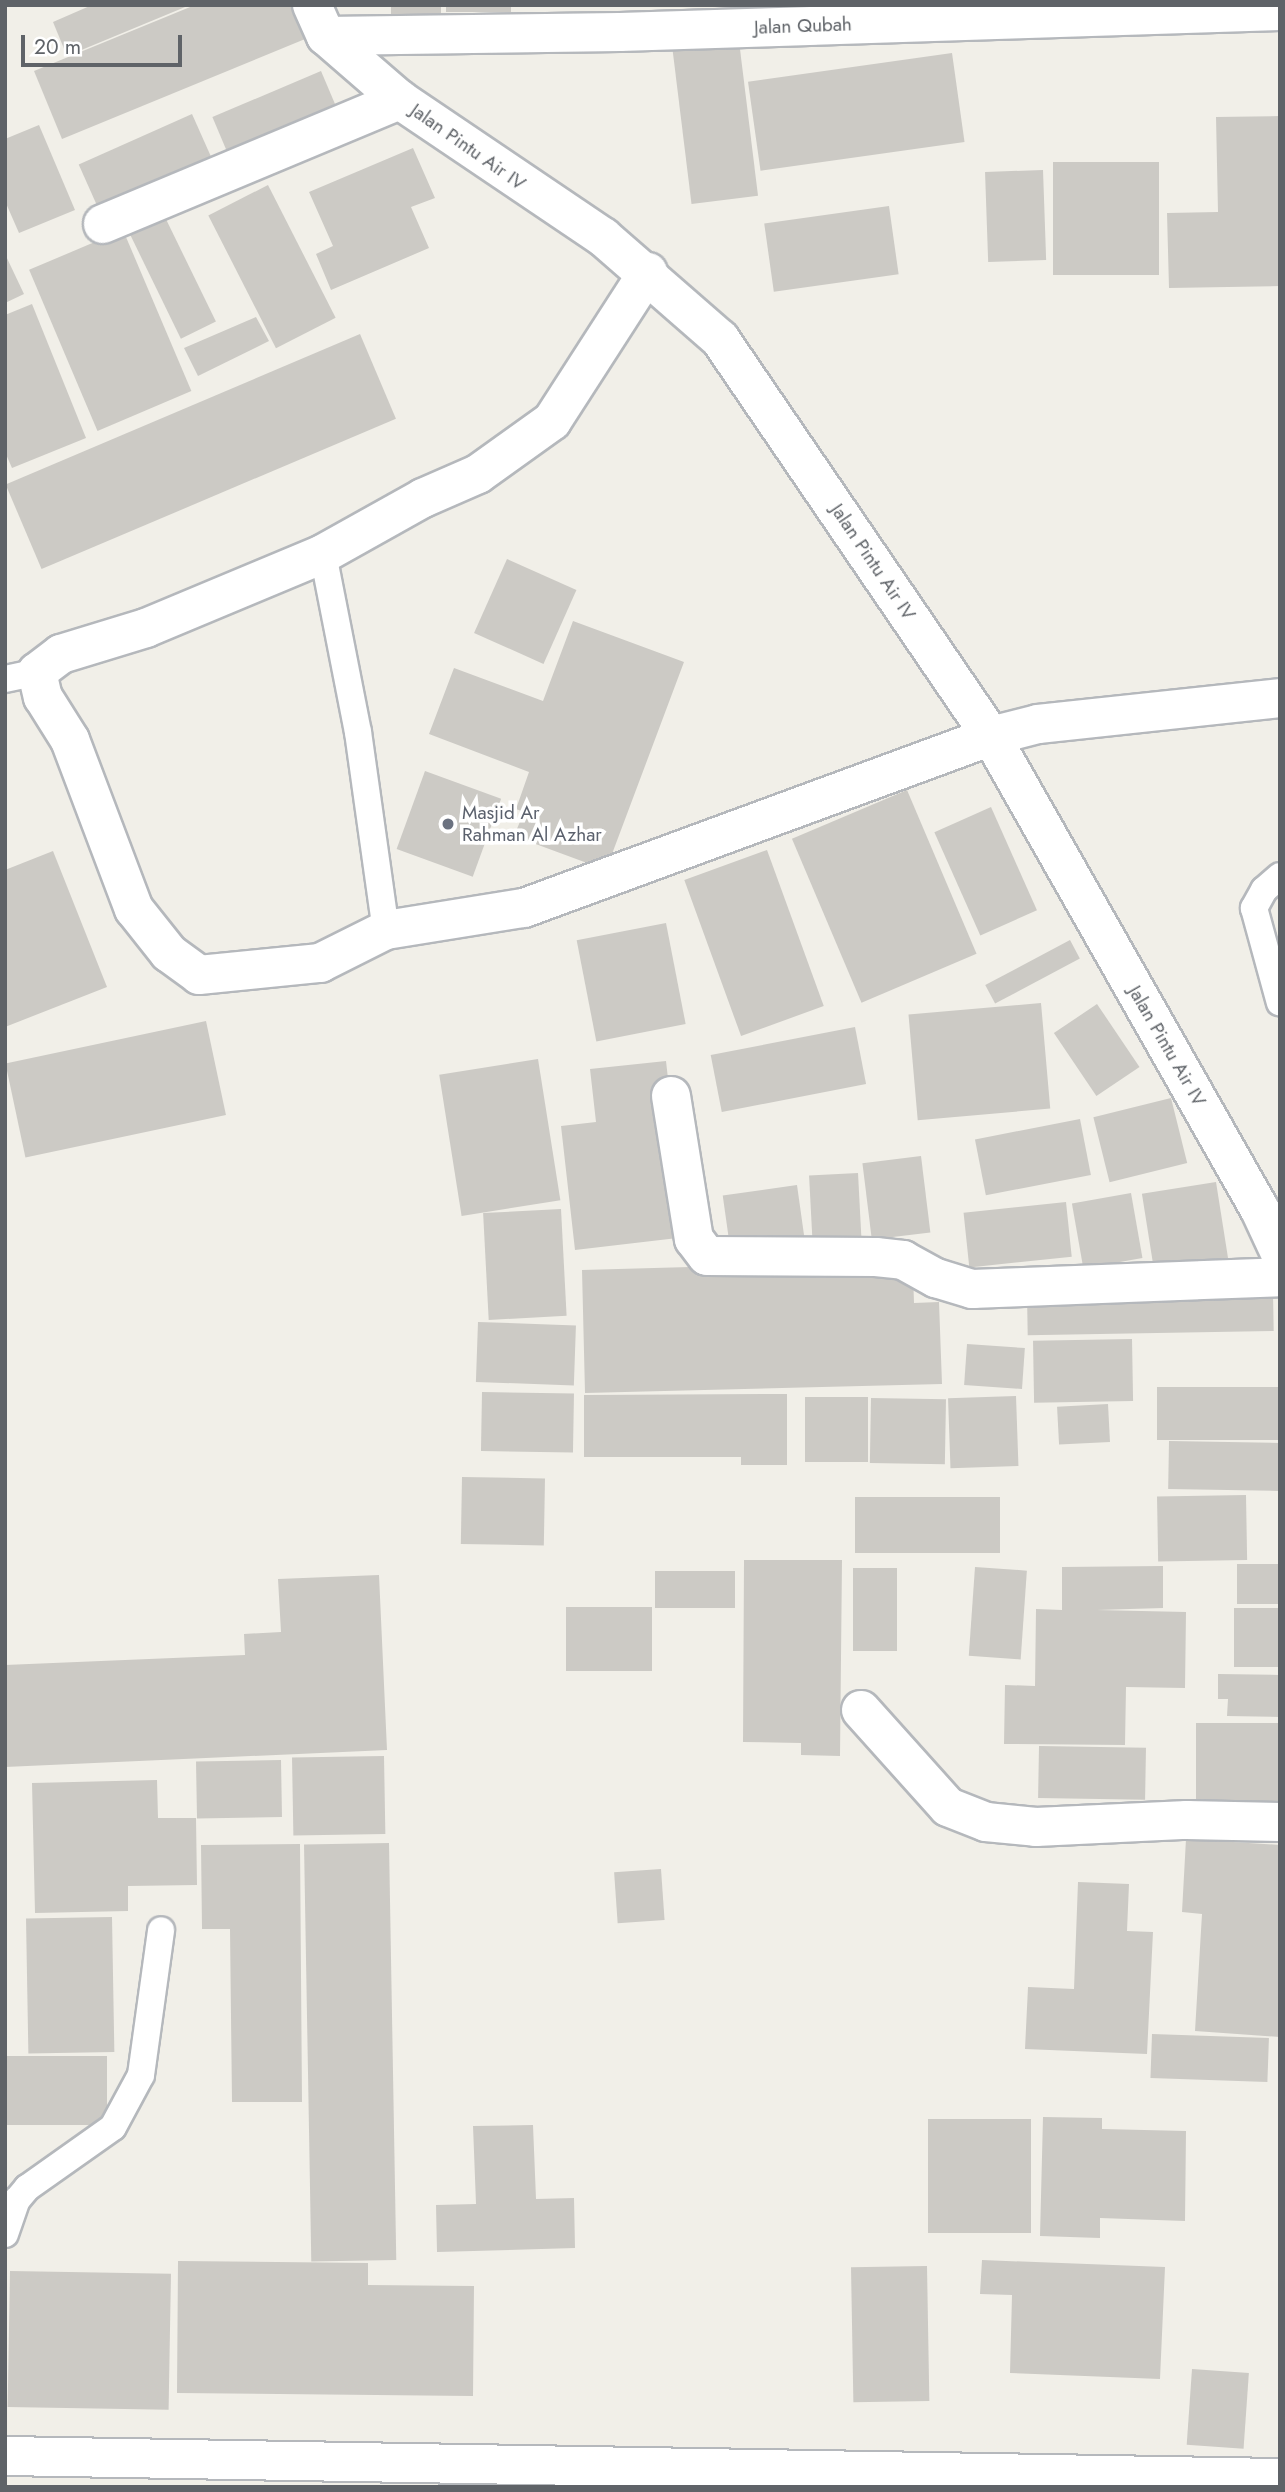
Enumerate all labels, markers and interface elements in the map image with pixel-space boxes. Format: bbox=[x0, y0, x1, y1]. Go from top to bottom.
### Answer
street label: Jalan Qubah bbox=[754, 13, 852, 39]
scale bar bbox=[24, 21, 186, 65]
text: 20 m bbox=[34, 32, 81, 62]
street label: Jalan Pintu Air IV bbox=[406, 99, 530, 195]
street label: Jalan Pintu Air IV bbox=[826, 500, 920, 624]
place label: Masjid Ar Rahman Al Azhar bbox=[462, 802, 602, 846]
marker: Masjid Ar Rahman Al Azhar bbox=[440, 816, 456, 832]
street label: Jalan Pintu Air IV bbox=[1123, 982, 1211, 1110]

